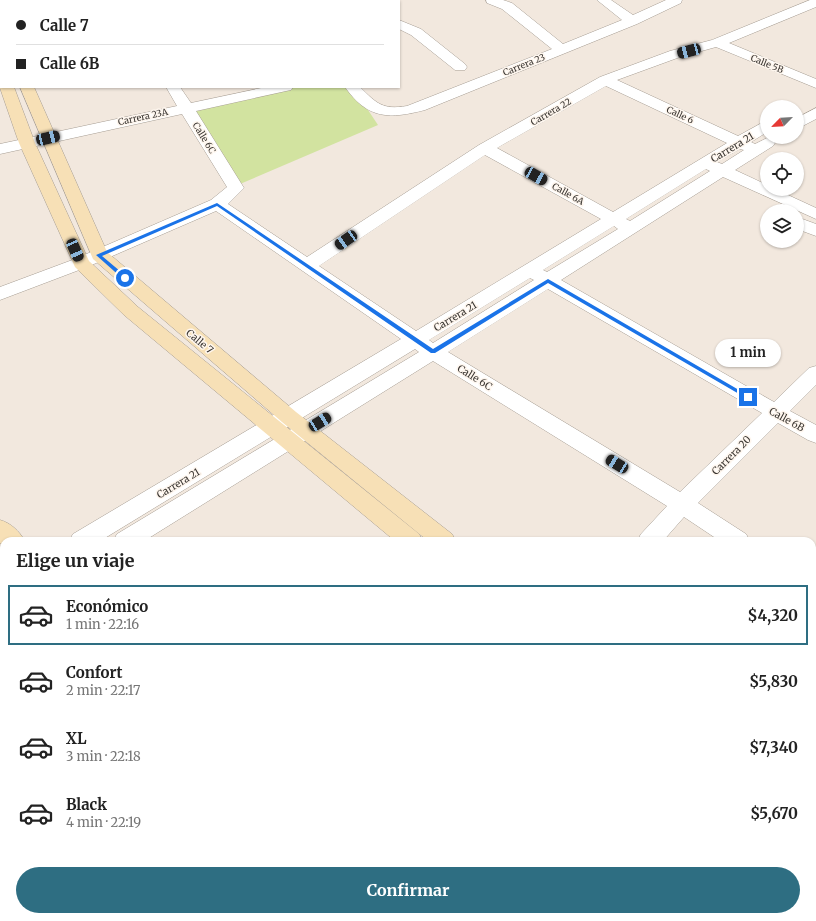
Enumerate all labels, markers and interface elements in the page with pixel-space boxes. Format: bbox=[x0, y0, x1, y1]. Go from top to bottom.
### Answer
text: Calle 7 bbox=[40, 16, 89, 35]
car bbox=[676, 42, 702, 60]
street label: Carrera 23 bbox=[501, 51, 546, 78]
street label: Calle 5B bbox=[749, 52, 785, 75]
text: Calle 6B bbox=[40, 54, 99, 73]
street label: Carrera 22 bbox=[529, 96, 573, 128]
north arrow bbox=[760, 100, 804, 144]
map controls bbox=[760, 100, 804, 248]
street label: Calle 6 bbox=[665, 104, 696, 126]
street label: Carrera 23A bbox=[117, 106, 169, 127]
street label: Calle 6C bbox=[191, 120, 218, 155]
car bbox=[35, 129, 61, 147]
street label: Carrera 21 bbox=[708, 129, 757, 165]
button: locate bbox=[760, 152, 804, 196]
car bbox=[523, 165, 549, 187]
street label: Calle 6A bbox=[550, 180, 587, 207]
button: layers bbox=[760, 204, 804, 248]
car bbox=[333, 228, 359, 252]
car bbox=[65, 237, 85, 263]
route start bbox=[116, 269, 134, 287]
street label: Carrera 21 bbox=[431, 298, 480, 334]
street label: Calle 7 bbox=[183, 326, 216, 357]
callout: 1 min bbox=[715, 339, 781, 367]
text: 1 min bbox=[730, 344, 766, 361]
street label: Calle 6C bbox=[455, 362, 495, 393]
route end bbox=[739, 388, 757, 406]
street label: Calle 6B bbox=[767, 404, 807, 435]
car bbox=[307, 411, 333, 433]
street label: Carrera 20 bbox=[709, 433, 754, 478]
car bbox=[604, 453, 630, 475]
street label: Carrera 21 bbox=[154, 465, 203, 501]
text: Elige un viaje bbox=[16, 549, 135, 572]
icon: car bbox=[18, 597, 54, 633]
text: Económico bbox=[66, 597, 148, 616]
text: $4,320 bbox=[748, 606, 798, 625]
text: 1 min · 22:16 bbox=[66, 616, 139, 633]
icon: car bbox=[18, 663, 54, 699]
text: Confort bbox=[66, 663, 123, 682]
text: $5,830 bbox=[749, 672, 798, 691]
text: 2 min · 22:17 bbox=[66, 682, 140, 699]
icon: car bbox=[18, 729, 54, 765]
text: XL bbox=[66, 729, 87, 748]
text: $7,340 bbox=[749, 738, 798, 757]
text: 3 min · 22:18 bbox=[66, 748, 141, 765]
icon: car bbox=[18, 795, 54, 831]
text: Black bbox=[66, 795, 107, 814]
text: $5,670 bbox=[750, 804, 798, 823]
text: 4 min · 22:19 bbox=[66, 814, 141, 831]
button: Confirmar bbox=[16, 867, 800, 913]

